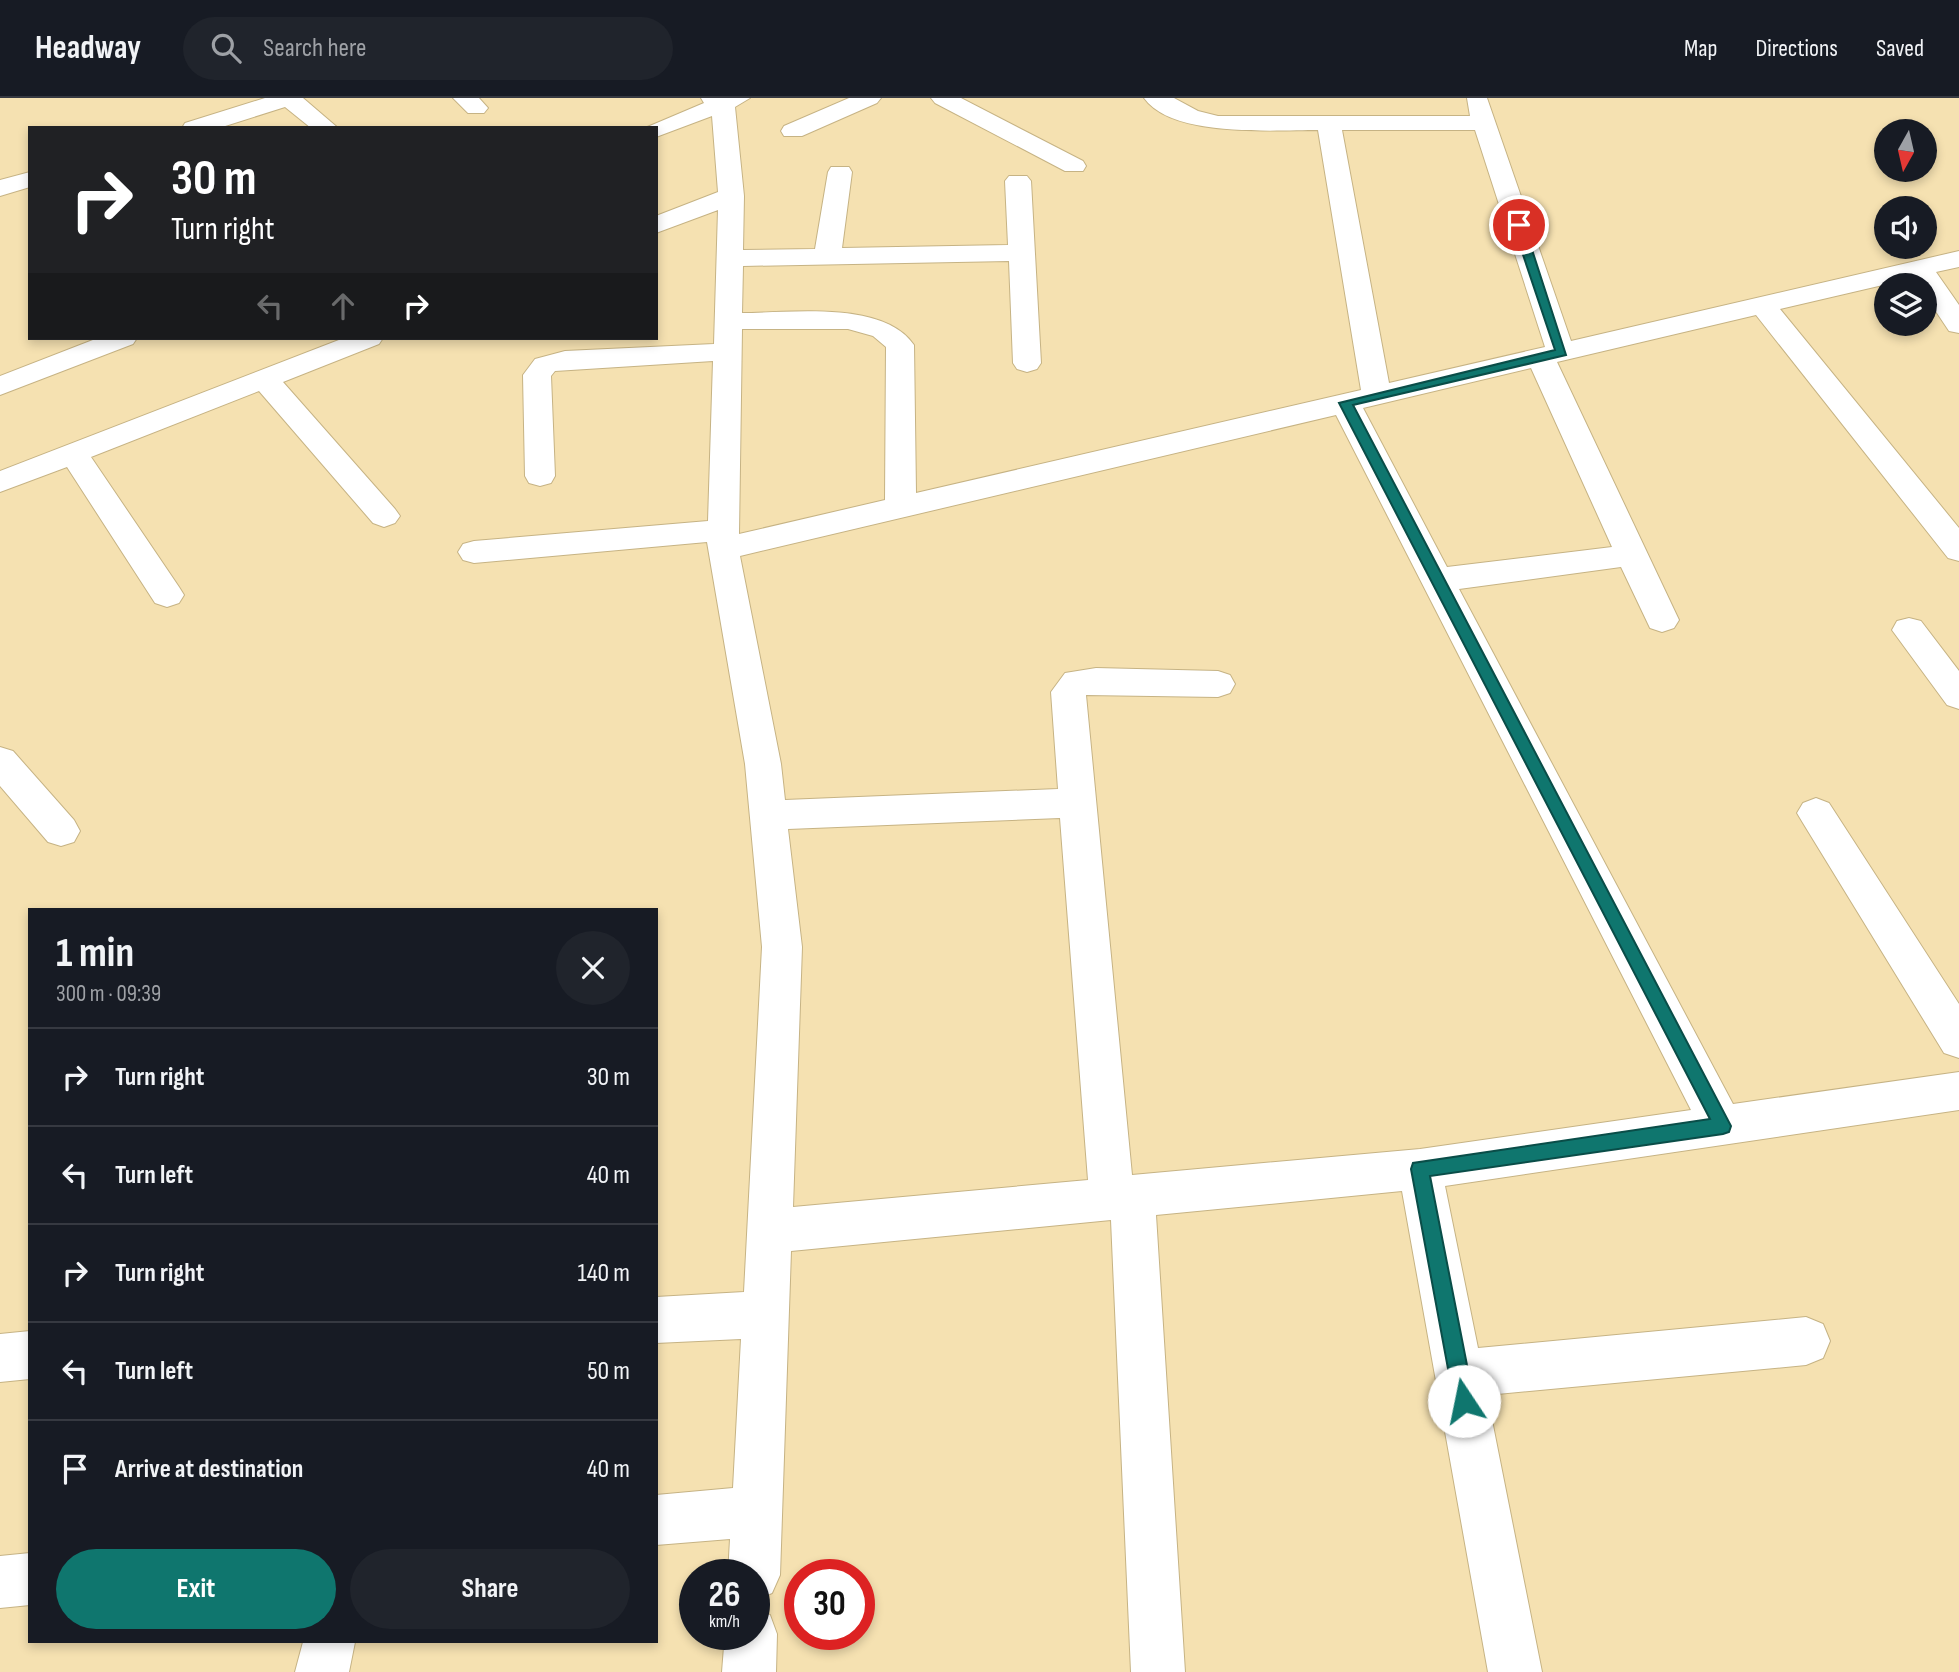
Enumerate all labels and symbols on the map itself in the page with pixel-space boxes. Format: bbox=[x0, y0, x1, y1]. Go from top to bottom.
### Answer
north arrow bbox=[1874, 119, 1937, 182]
pin bbox=[1489, 195, 1549, 255]
position arrow bbox=[1427, 1364, 1501, 1438]
speed limit sign: 30 bbox=[784, 1559, 875, 1650]

